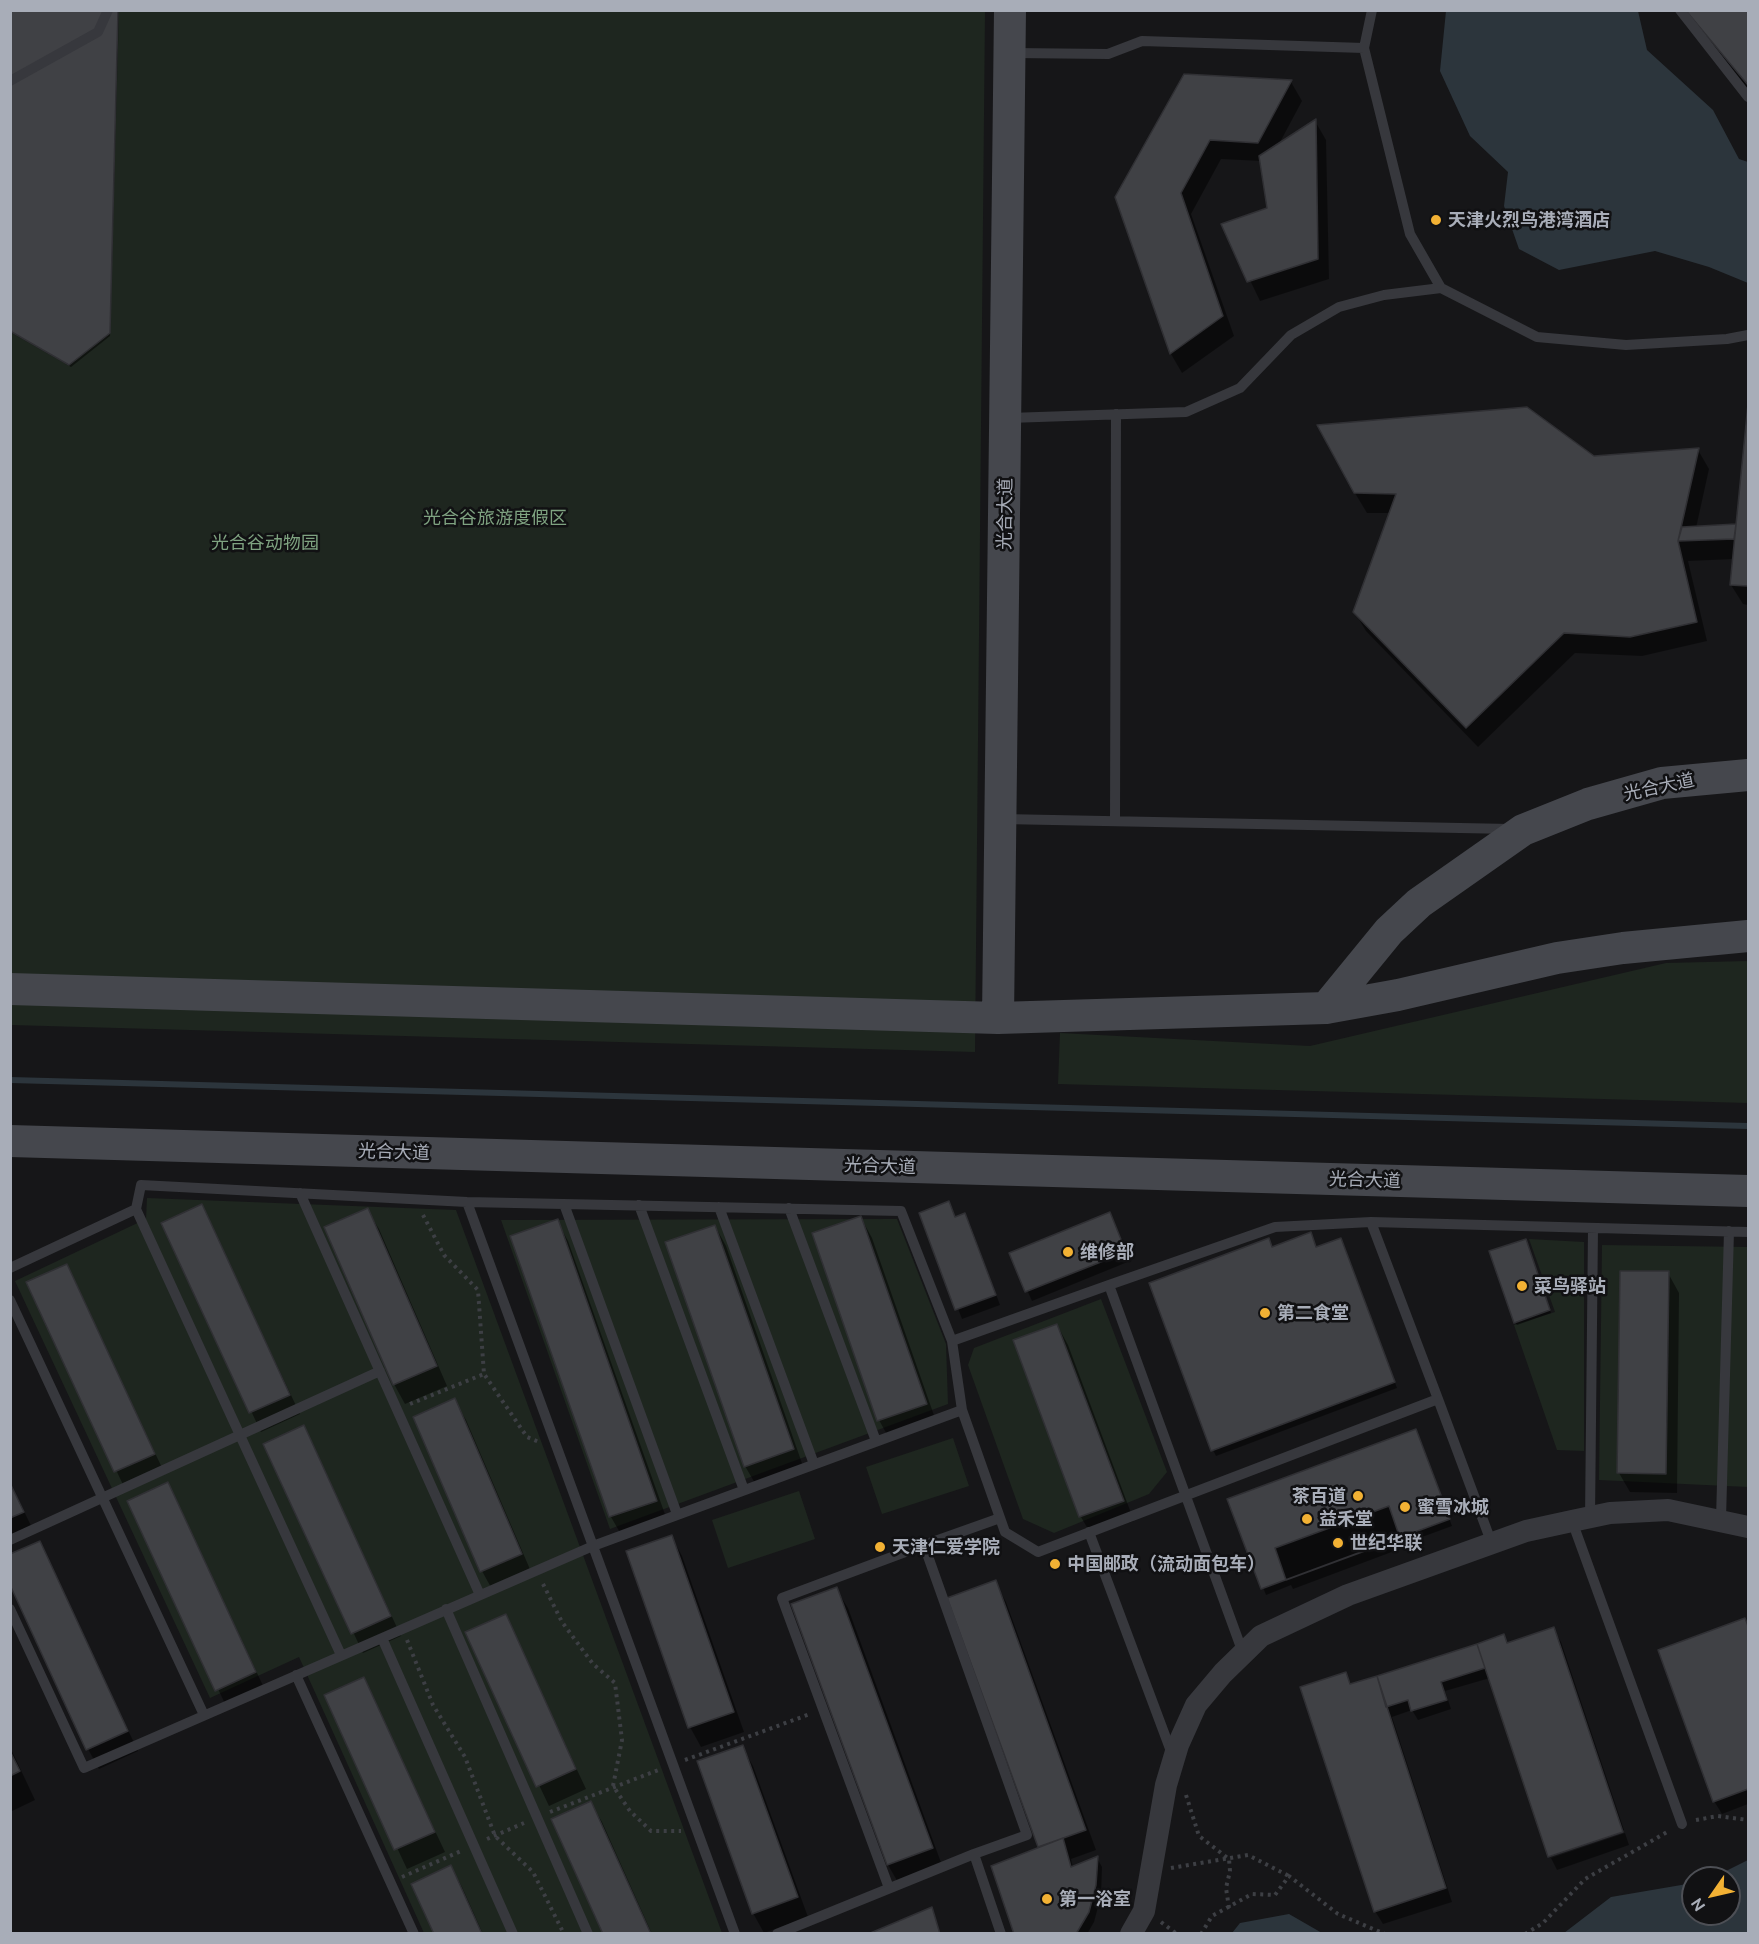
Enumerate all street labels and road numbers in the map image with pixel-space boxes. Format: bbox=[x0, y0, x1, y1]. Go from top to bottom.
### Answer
street label: 光合大道 bbox=[994, 478, 1016, 550]
street label: 光合大道 bbox=[1622, 769, 1696, 805]
street label: 光合大道 bbox=[358, 1140, 430, 1164]
street label: 光合大道 bbox=[844, 1154, 916, 1178]
street label: 光合大道 bbox=[1329, 1168, 1401, 1192]

